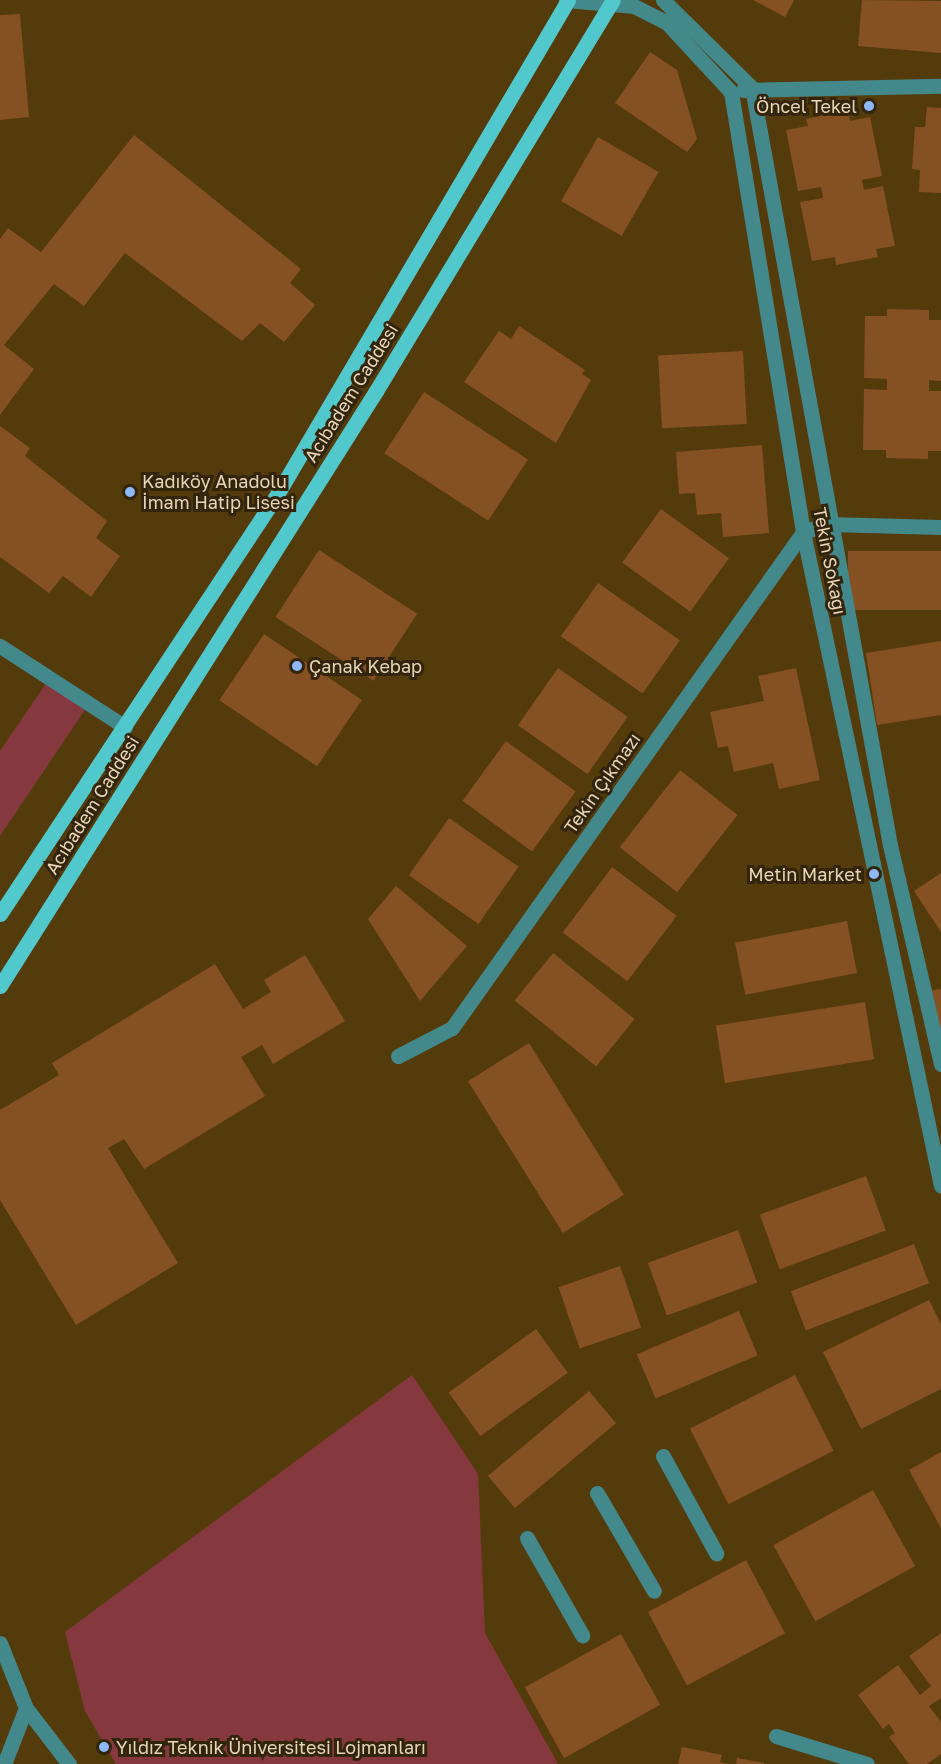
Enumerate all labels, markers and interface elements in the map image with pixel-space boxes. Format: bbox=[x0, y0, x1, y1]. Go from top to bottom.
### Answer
place label: Öncel Tekel bbox=[756, 95, 857, 117]
marker: Öncel Tekel bbox=[862, 99, 876, 113]
street label: Acıbadem Caddesi bbox=[300, 320, 402, 466]
place label: Kadıköy Anadolu İmam Hatip Lisesi bbox=[142, 471, 295, 514]
marker: Kadıköy Anadolu İmam Hatip Lisesi bbox=[123, 485, 137, 499]
street label: Tekin Sokağı bbox=[809, 505, 851, 617]
place label: Çanak Kebap bbox=[309, 655, 422, 677]
marker: Çanak Kebap bbox=[290, 659, 304, 673]
street label: Tekin Çıkmazı bbox=[559, 729, 645, 837]
street label: Acıbadem Caddesi bbox=[41, 732, 143, 878]
place label: Metin Market bbox=[748, 863, 862, 885]
marker: Metin Market bbox=[867, 867, 881, 881]
place label: Yıldız Teknik Üniversitesi Lojmanları bbox=[116, 1736, 426, 1758]
marker: Yıldız Teknik Üniversitesi Lojmanları bbox=[97, 1740, 111, 1754]

